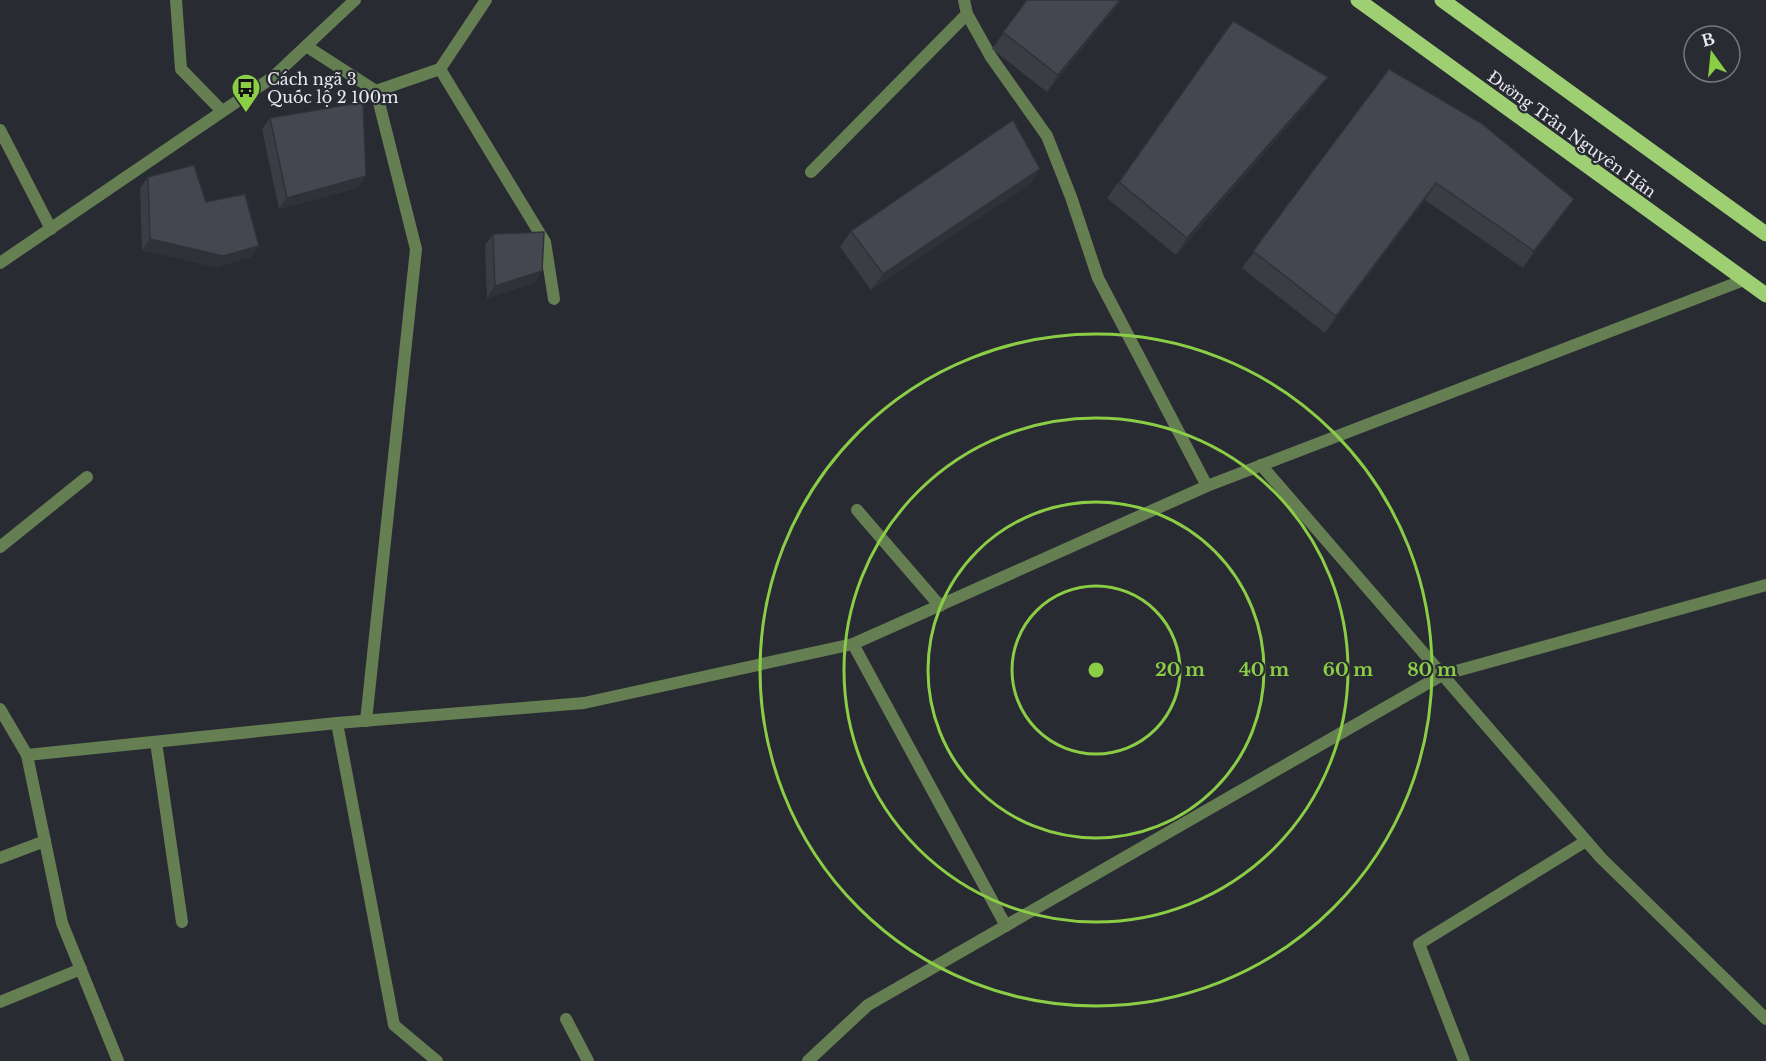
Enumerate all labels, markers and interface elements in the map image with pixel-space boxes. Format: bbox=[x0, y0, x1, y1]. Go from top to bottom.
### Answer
north arrow bbox=[1682, 24, 1742, 84]
text: B bbox=[1699, 28, 1717, 51]
street label: Đường Trần Nguyên Hãn bbox=[1484, 66, 1660, 202]
place label: Cách ngã 3 Quốc lộ 2 100m bbox=[267, 69, 398, 107]
bus stop icon: Cách ngã 3 Quốc lộ 2 100m bbox=[230, 72, 262, 114]
text: 20 m bbox=[1155, 659, 1205, 681]
text: 40 m bbox=[1239, 659, 1289, 681]
text: 60 m bbox=[1323, 659, 1373, 681]
text: 80 m bbox=[1407, 659, 1457, 681]
centre of rings bbox=[1086, 660, 1106, 680]

